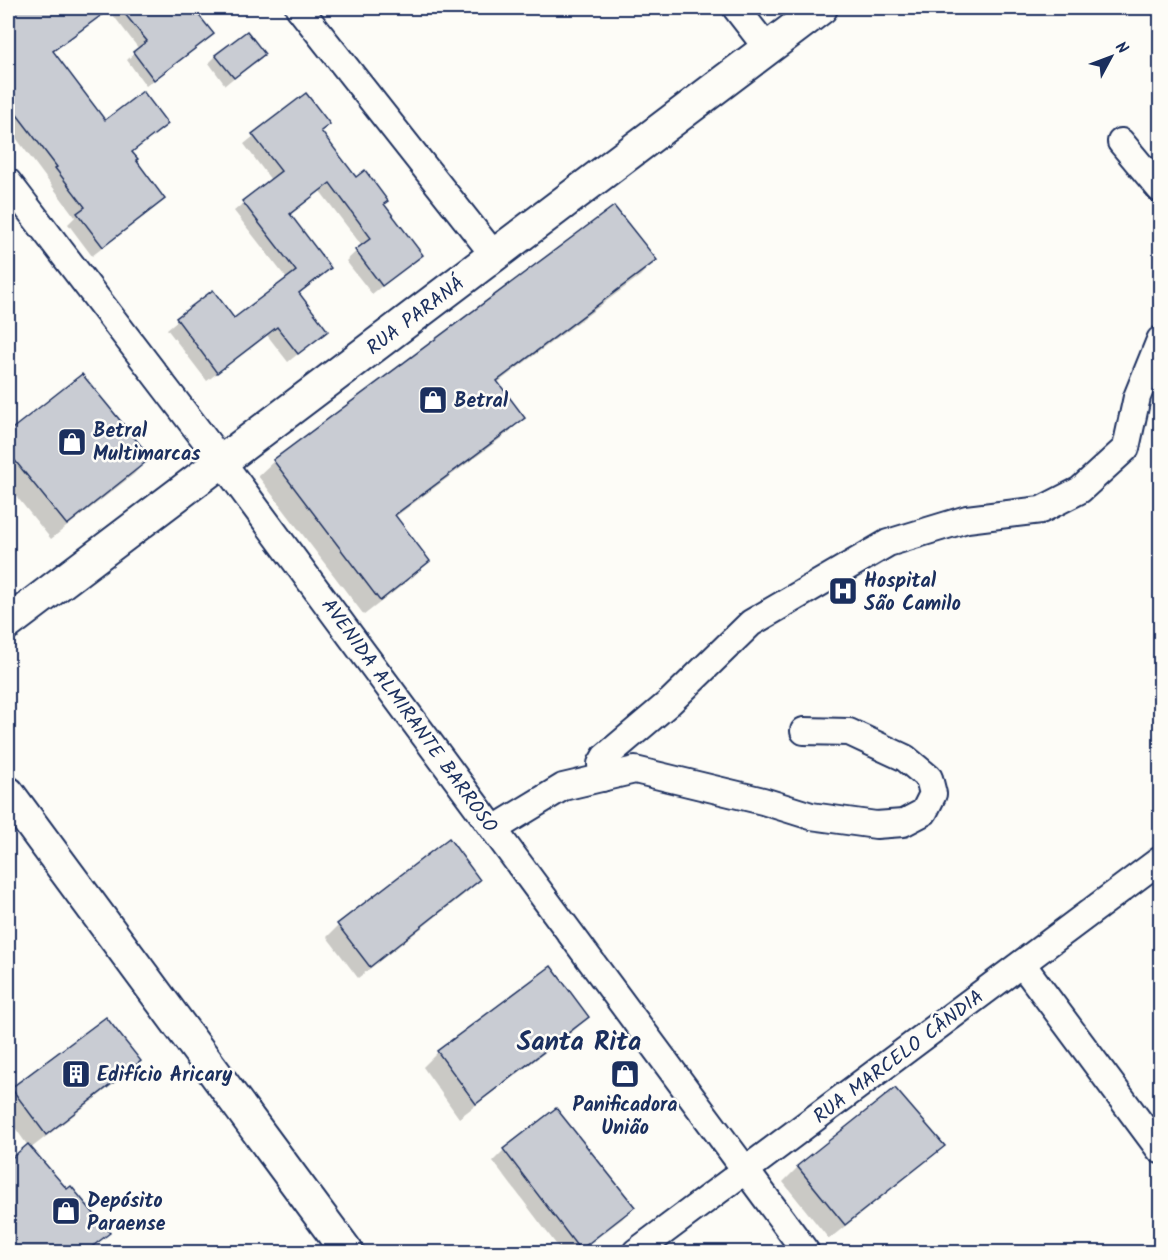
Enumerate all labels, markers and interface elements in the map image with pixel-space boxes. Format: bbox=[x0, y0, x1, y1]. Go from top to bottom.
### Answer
north arrow bbox=[1081, 27, 1141, 87]
text: N bbox=[1108, 36, 1134, 60]
street label: RUA PARANÁ bbox=[360, 269, 472, 364]
shop icon: Betral bbox=[417, 384, 449, 416]
place label: Betral bbox=[454, 386, 509, 418]
place label: Betral Multimarcas bbox=[93, 416, 201, 471]
shop icon: Betral Multimarcas bbox=[56, 426, 88, 458]
place label: Hospital São Camilo bbox=[864, 566, 961, 621]
hospital icon: Hospital São Camilo bbox=[827, 575, 859, 607]
street label: AVENIDA ALMIRANTE BARROSO bbox=[312, 592, 505, 840]
street label: RUA MARCELO CÂNDIA bbox=[807, 982, 992, 1133]
district label: Santa Rita bbox=[517, 1022, 641, 1064]
building icon: Edifício Aricary bbox=[60, 1058, 92, 1090]
shop icon: Panificadora União bbox=[609, 1058, 641, 1090]
place label: Edifício Aricary bbox=[97, 1060, 233, 1092]
place label: Panificadora União bbox=[572, 1090, 678, 1145]
place label: Depósito Paraense bbox=[87, 1186, 166, 1241]
shop icon: Depósito Paraense bbox=[50, 1195, 82, 1227]

